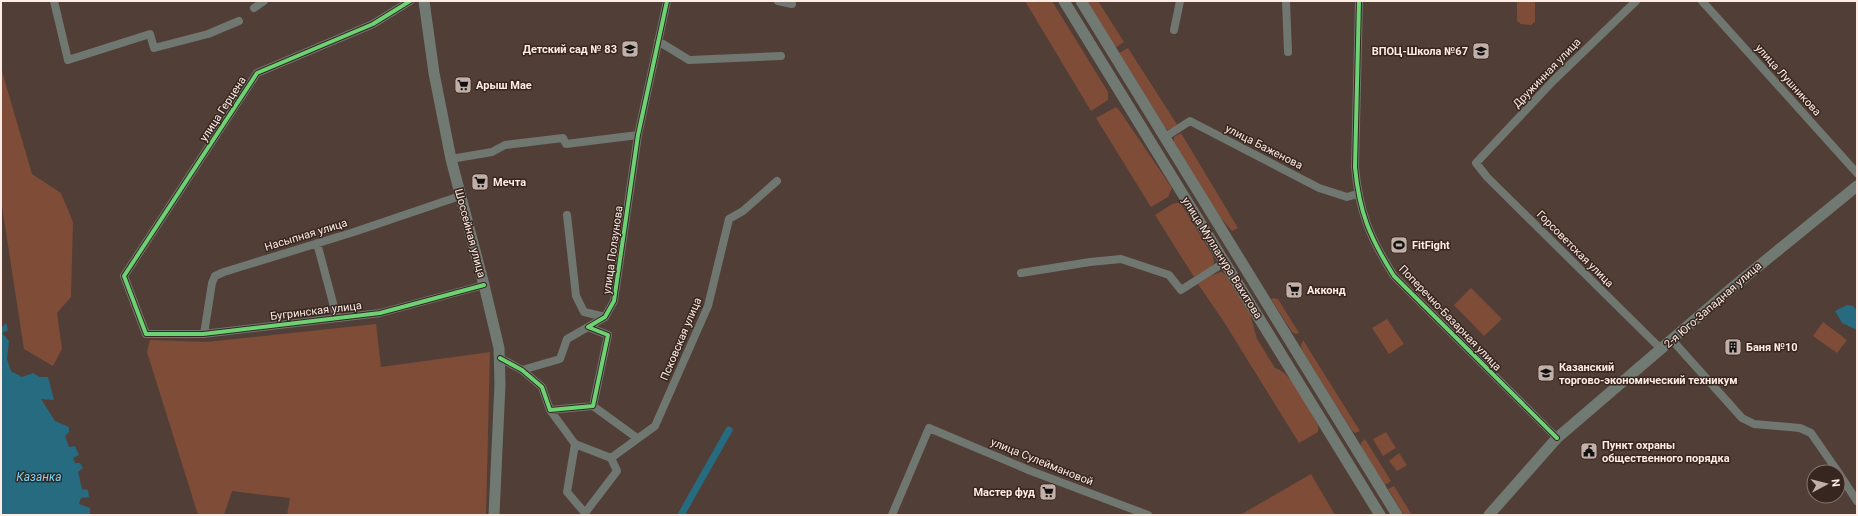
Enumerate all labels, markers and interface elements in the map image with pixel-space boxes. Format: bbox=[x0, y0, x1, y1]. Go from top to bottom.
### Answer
street label: Дружинная улица bbox=[1510, 35, 1584, 111]
school or university icon: Детский сад № 83 bbox=[620, 39, 640, 59]
school or university icon: ВПОЦ-Школа №67 bbox=[1471, 41, 1491, 61]
street label: улица Лушникова bbox=[1752, 42, 1824, 119]
place label: Детский сад № 83 bbox=[523, 43, 617, 56]
place label: ВПОЦ-Школа №67 bbox=[1372, 45, 1468, 58]
street label: улица Герцена bbox=[197, 74, 249, 144]
supermarket icon: Арыш Мае bbox=[453, 75, 473, 95]
place label: Арыш Мае bbox=[476, 79, 532, 92]
street label: улица Баженова bbox=[1223, 122, 1305, 172]
supermarket icon: Мечта bbox=[470, 172, 490, 192]
place label: Мечта bbox=[493, 176, 526, 189]
street label: Шоссейная улица bbox=[452, 187, 488, 279]
street label: улица Мулланура Вахитова bbox=[1179, 195, 1265, 321]
street label: улица Ползунова bbox=[600, 205, 626, 295]
street label: Горсоветская улица bbox=[1534, 208, 1616, 290]
street label: Насыпная улица bbox=[263, 216, 349, 254]
sports icon: FitFight bbox=[1389, 235, 1409, 255]
place label: FitFight bbox=[1412, 239, 1450, 252]
street label: 2-я Юго-Западная улица bbox=[1662, 259, 1764, 351]
street label: Поперечно-Базарная улица bbox=[1396, 262, 1504, 374]
supermarket icon: Акконд bbox=[1284, 280, 1304, 300]
place label: Акконд bbox=[1307, 284, 1346, 297]
street label: Псковская улица bbox=[658, 296, 704, 382]
street label: Бугринская улица bbox=[269, 299, 363, 323]
building icon: Баня №10 bbox=[1723, 337, 1743, 357]
place label: Баня №10 bbox=[1746, 341, 1798, 354]
place label: Казанский торгово-экономический техникум bbox=[1559, 361, 1738, 387]
school or university icon: Казанский торгово-экономический техникум bbox=[1536, 363, 1556, 383]
street label: улица Сулеймановой bbox=[989, 436, 1095, 488]
place label: Пункт охраны общественного порядка bbox=[1602, 439, 1730, 465]
public building icon: Пункт охраны общественного порядка bbox=[1579, 441, 1599, 461]
north arrow bbox=[1806, 464, 1846, 504]
water label: Казанка bbox=[16, 470, 62, 484]
text: N bbox=[1829, 478, 1842, 488]
supermarket icon: Мастер фуд bbox=[1038, 482, 1058, 502]
place label: Мастер фуд bbox=[973, 486, 1035, 499]

